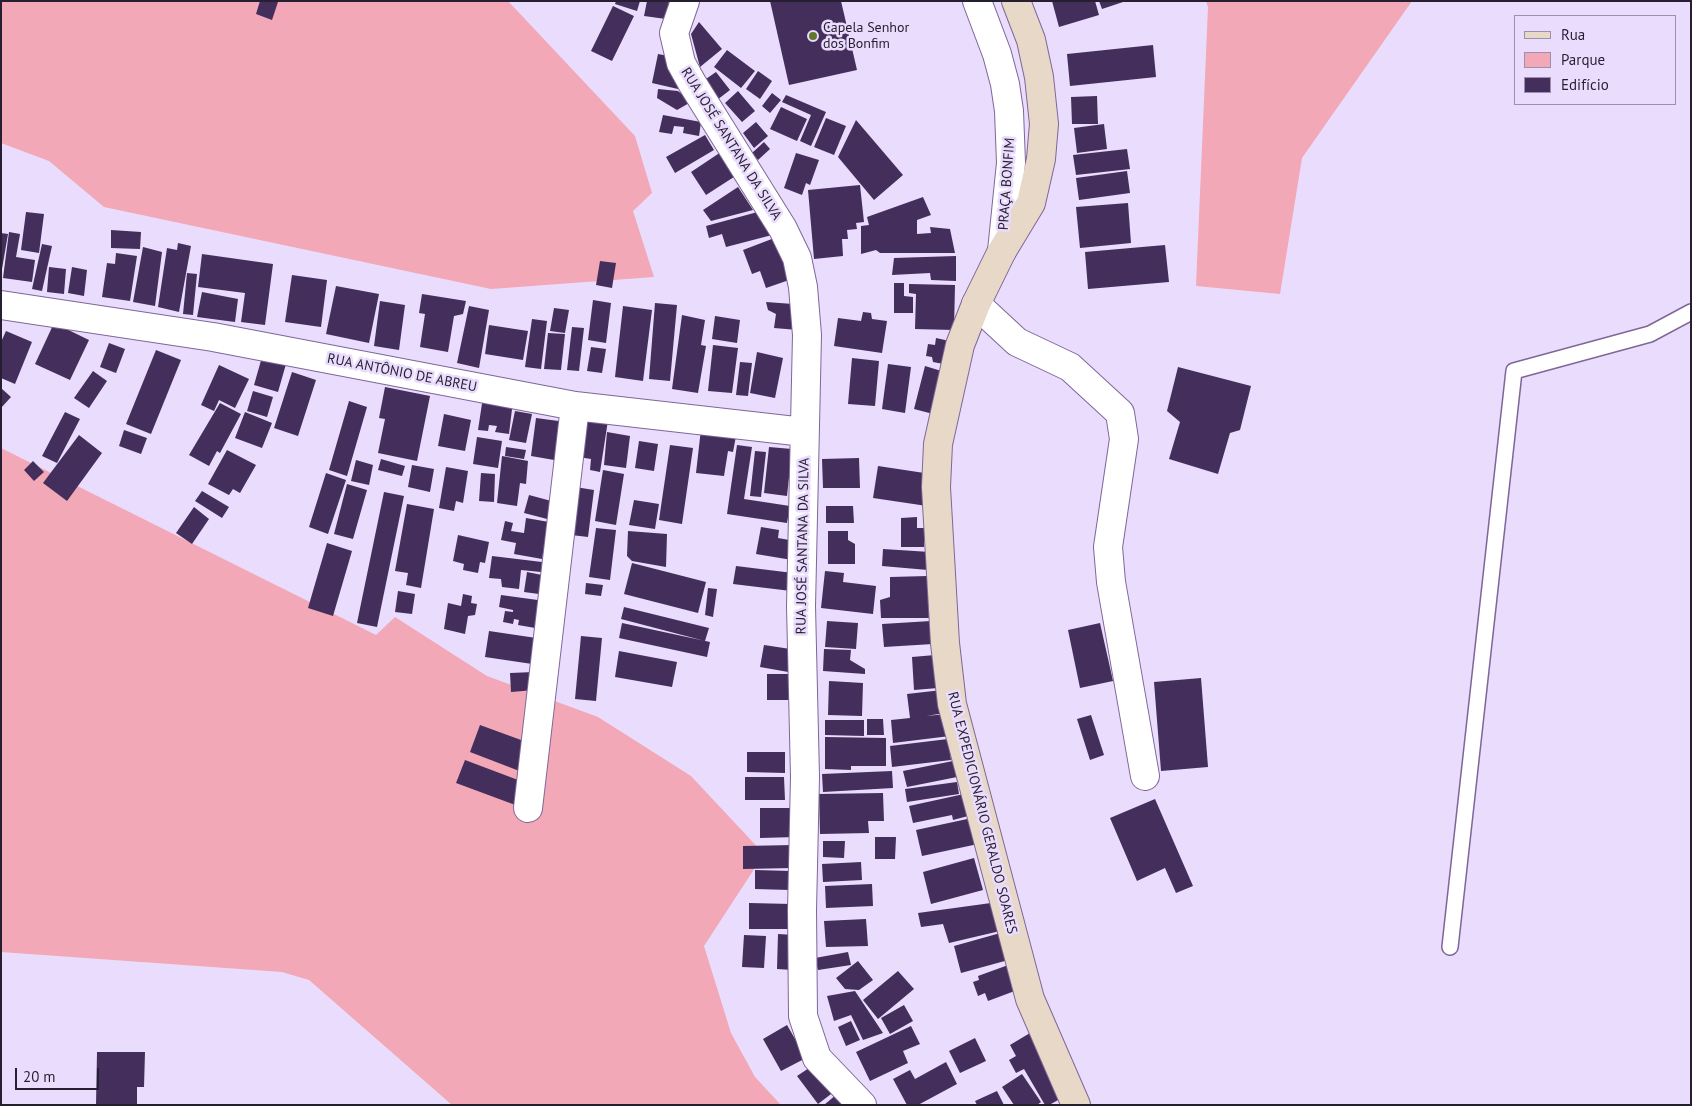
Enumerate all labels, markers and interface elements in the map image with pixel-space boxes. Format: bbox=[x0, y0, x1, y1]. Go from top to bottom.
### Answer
legend bbox=[1514, 15, 1677, 105]
place label: Capela Senhor dos Bonfim bbox=[823, 20, 909, 52]
text: Rua bbox=[1561, 25, 1585, 44]
marker: Capela Senhor dos Bonfim bbox=[807, 30, 819, 42]
text: Parque bbox=[1561, 50, 1605, 69]
street label: RUA JOSÉ SANTANA DA SILVA bbox=[677, 65, 785, 223]
text: Edifício bbox=[1561, 75, 1609, 94]
street label: PRAÇA BONFIM bbox=[995, 137, 1019, 231]
street label: RUA ANTÔNIO DE ABREU bbox=[326, 350, 478, 396]
street label: RUA JOSÉ SANTANA DA SILVA bbox=[793, 458, 813, 634]
street label: RUA EXPEDICIONÁRIO GERALDO SOARES bbox=[944, 690, 1020, 936]
scale bar bbox=[18, 1058, 101, 1090]
text: 20 m bbox=[23, 1067, 56, 1086]

